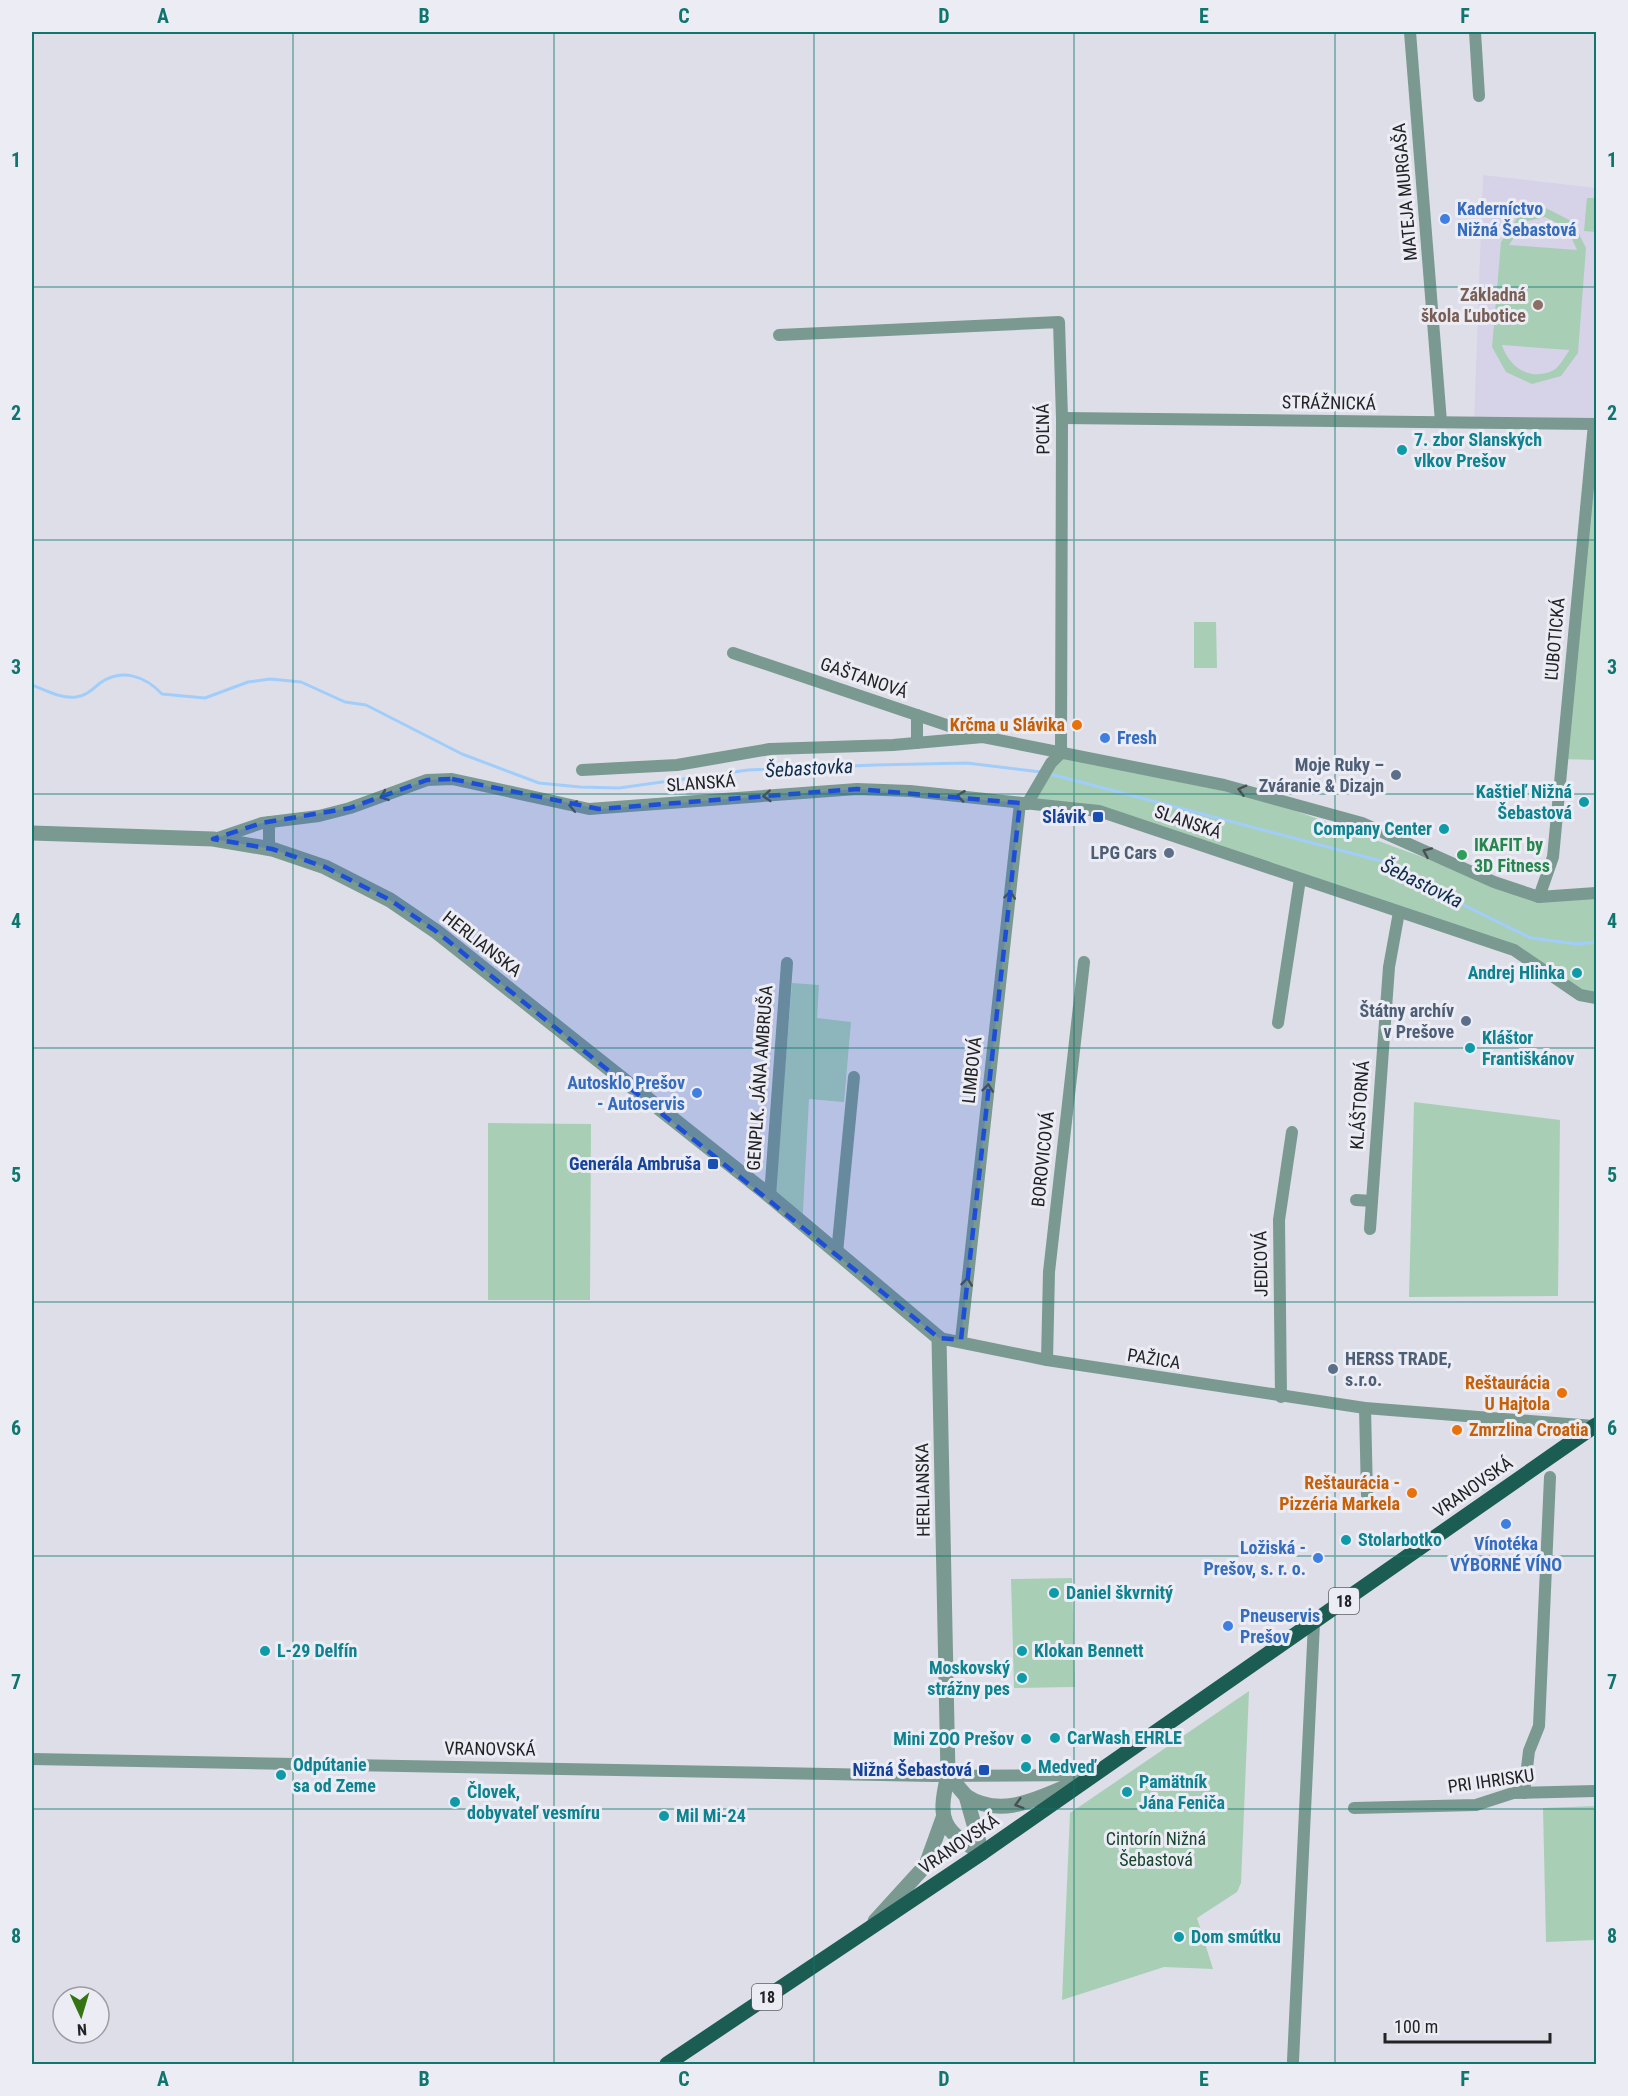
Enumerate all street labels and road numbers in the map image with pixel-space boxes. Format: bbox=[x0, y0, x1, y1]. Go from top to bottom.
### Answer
street label: MATEJA MURGAŠA bbox=[1388, 122, 1421, 262]
street label: STRÁŽNICKÁ bbox=[1282, 391, 1377, 414]
street label: POĽNÁ bbox=[1032, 403, 1053, 455]
street label: ĽUBOTICKÁ bbox=[1540, 596, 1569, 681]
street label: GAŠTANOVÁ bbox=[818, 653, 911, 702]
street label: SLANSKÁ bbox=[666, 770, 737, 795]
street label: SLANSKÁ bbox=[1152, 800, 1225, 843]
street label: HERLIANSKA bbox=[439, 906, 526, 981]
street label: GENPLK. JÁNA AMBRUŠA bbox=[743, 984, 777, 1171]
street label: LIMBOVÁ bbox=[958, 1035, 986, 1104]
street label: KLÁŠTORNÁ bbox=[1346, 1059, 1373, 1150]
street label: BOROVICOVÁ bbox=[1027, 1109, 1058, 1208]
street label: JEDĽOVÁ bbox=[1249, 1230, 1272, 1297]
street label: PAŽICA bbox=[1126, 1344, 1183, 1373]
street label: HERLIANSKA bbox=[911, 1442, 934, 1537]
street label: VRANOVSKÁ bbox=[1429, 1451, 1517, 1521]
road number: 18 bbox=[1329, 1588, 1359, 1614]
street label: VRANOVSKÁ bbox=[444, 1737, 537, 1760]
street label: PRI IHRISKU bbox=[1446, 1764, 1536, 1797]
street label: VRANOVSKÁ bbox=[915, 1809, 1003, 1878]
road number: 18 bbox=[752, 1984, 782, 2010]

